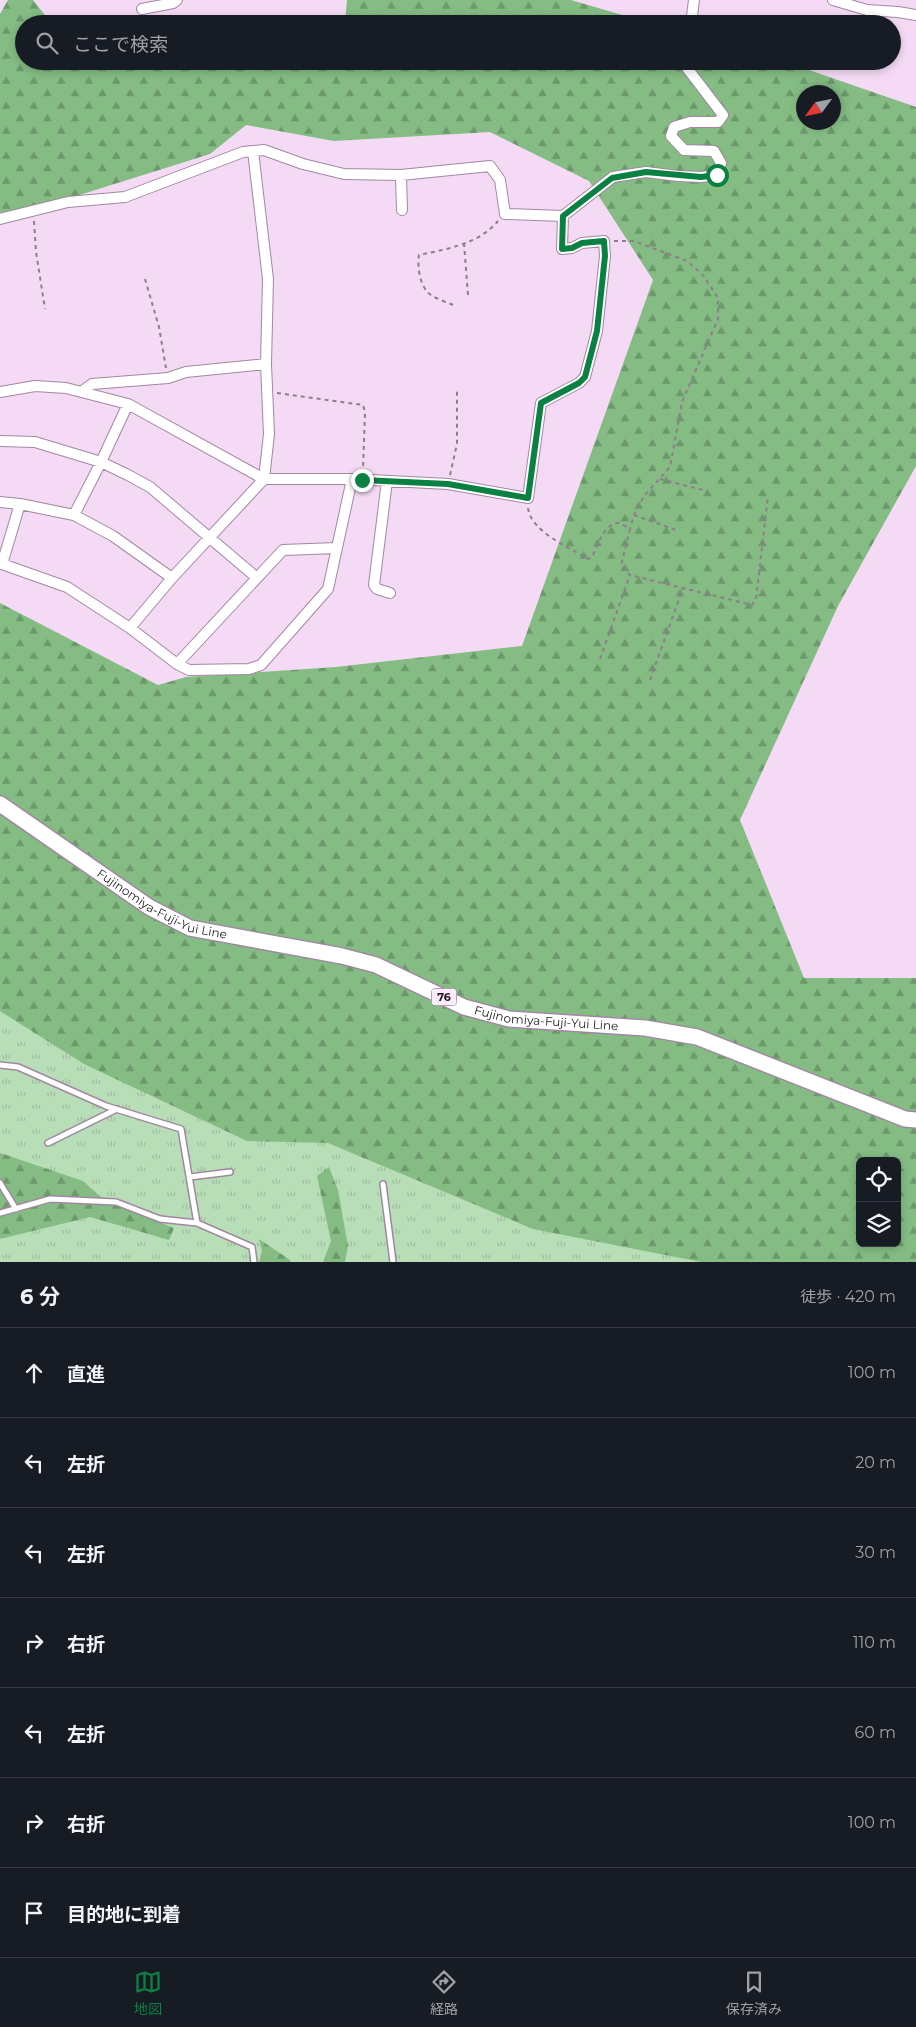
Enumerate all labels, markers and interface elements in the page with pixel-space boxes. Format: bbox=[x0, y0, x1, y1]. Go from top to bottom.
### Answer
search box bbox=[15, 15, 901, 70]
icon: search bbox=[33, 29, 61, 57]
text: ここで検索 bbox=[73, 33, 168, 56]
north arrow bbox=[796, 85, 841, 130]
route start bbox=[706, 164, 729, 187]
route end bbox=[351, 469, 374, 492]
street label: Fujinomiya-Fuji-Yui Line bbox=[94, 865, 228, 942]
road number: 76 bbox=[432, 989, 456, 1006]
street label: Fujinomiya-Fuji-Yui Line bbox=[473, 1002, 619, 1033]
map controls bbox=[856, 1157, 901, 1247]
button: locate bbox=[856, 1157, 901, 1202]
button: layers bbox=[856, 1202, 901, 1247]
text: 6 分 bbox=[20, 1284, 60, 1309]
text: 徒歩 · 420 m bbox=[800, 1287, 896, 1306]
icon: ahead bbox=[20, 1359, 48, 1387]
text: 直進 bbox=[67, 1363, 105, 1386]
text: 100 m bbox=[848, 1363, 896, 1382]
icon: left bbox=[20, 1449, 48, 1477]
text: 左折 bbox=[67, 1453, 105, 1476]
text: 20 m bbox=[855, 1453, 896, 1472]
icon: left bbox=[20, 1539, 48, 1567]
text: 左折 bbox=[67, 1543, 105, 1566]
text: 30 m bbox=[855, 1543, 896, 1562]
icon: right bbox=[20, 1629, 48, 1657]
text: 右折 bbox=[67, 1633, 105, 1656]
text: 110 m bbox=[853, 1633, 896, 1652]
icon: left bbox=[20, 1719, 48, 1747]
text: 左折 bbox=[67, 1723, 105, 1746]
text: 60 m bbox=[854, 1723, 896, 1742]
icon: right bbox=[20, 1809, 48, 1837]
text: 右折 bbox=[67, 1813, 105, 1836]
text: 100 m bbox=[848, 1813, 896, 1832]
icon: arrive bbox=[20, 1899, 48, 1927]
text: 目的地に到着 bbox=[67, 1903, 181, 1926]
tab: 地図 bbox=[134, 1968, 162, 2018]
tab: 経路 bbox=[430, 1968, 458, 2018]
tab: 保存済み bbox=[726, 1968, 782, 2018]

